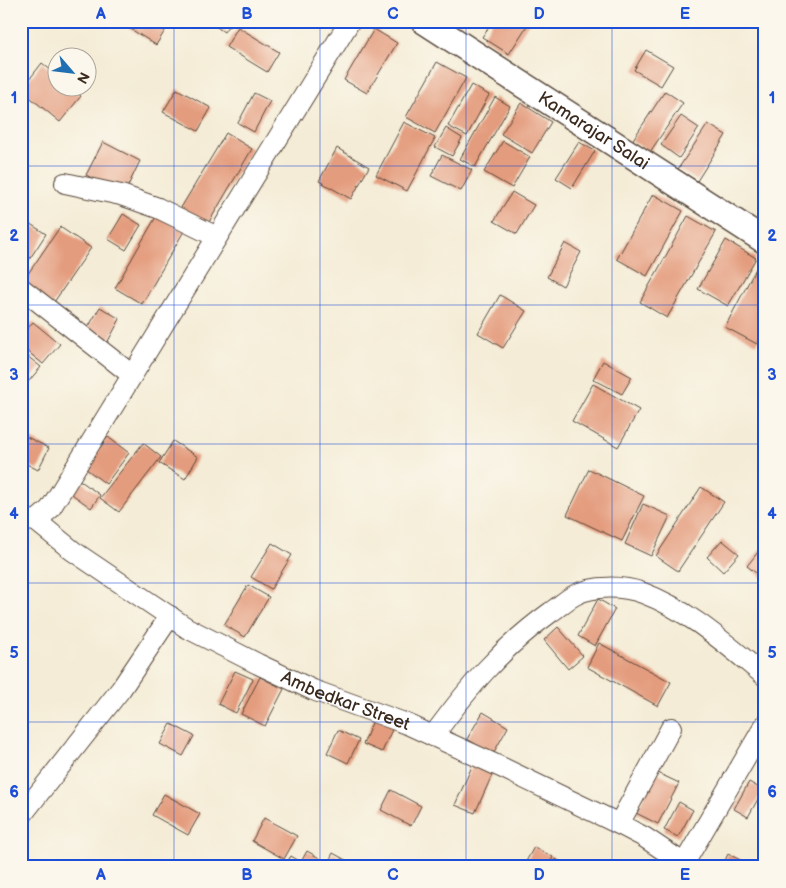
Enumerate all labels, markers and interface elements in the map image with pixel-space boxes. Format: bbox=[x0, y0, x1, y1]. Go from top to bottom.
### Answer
text: A bbox=[95, 5, 106, 24]
text: B bbox=[241, 5, 253, 24]
text: C bbox=[387, 5, 399, 24]
text: D bbox=[533, 5, 545, 24]
text: E bbox=[680, 5, 690, 24]
north arrow bbox=[48, 48, 98, 98]
text: N bbox=[73, 69, 93, 87]
street label: Kamarajar Salai bbox=[534, 87, 653, 174]
text: 1 bbox=[11, 89, 17, 108]
text: 1 bbox=[769, 89, 775, 108]
text: 2 bbox=[9, 227, 19, 246]
text: 2 bbox=[767, 227, 777, 246]
text: 3 bbox=[9, 366, 19, 385]
text: 3 bbox=[767, 366, 777, 385]
text: 4 bbox=[9, 505, 19, 524]
text: 4 bbox=[767, 505, 777, 524]
text: 5 bbox=[9, 644, 19, 663]
text: 5 bbox=[767, 644, 777, 663]
street label: Ambedkar Street bbox=[278, 666, 413, 735]
text: 6 bbox=[9, 783, 19, 802]
text: 6 bbox=[767, 783, 777, 802]
text: A bbox=[95, 866, 106, 885]
text: B bbox=[241, 866, 253, 885]
text: C bbox=[387, 866, 399, 885]
text: D bbox=[533, 866, 545, 885]
text: E bbox=[680, 866, 690, 885]

